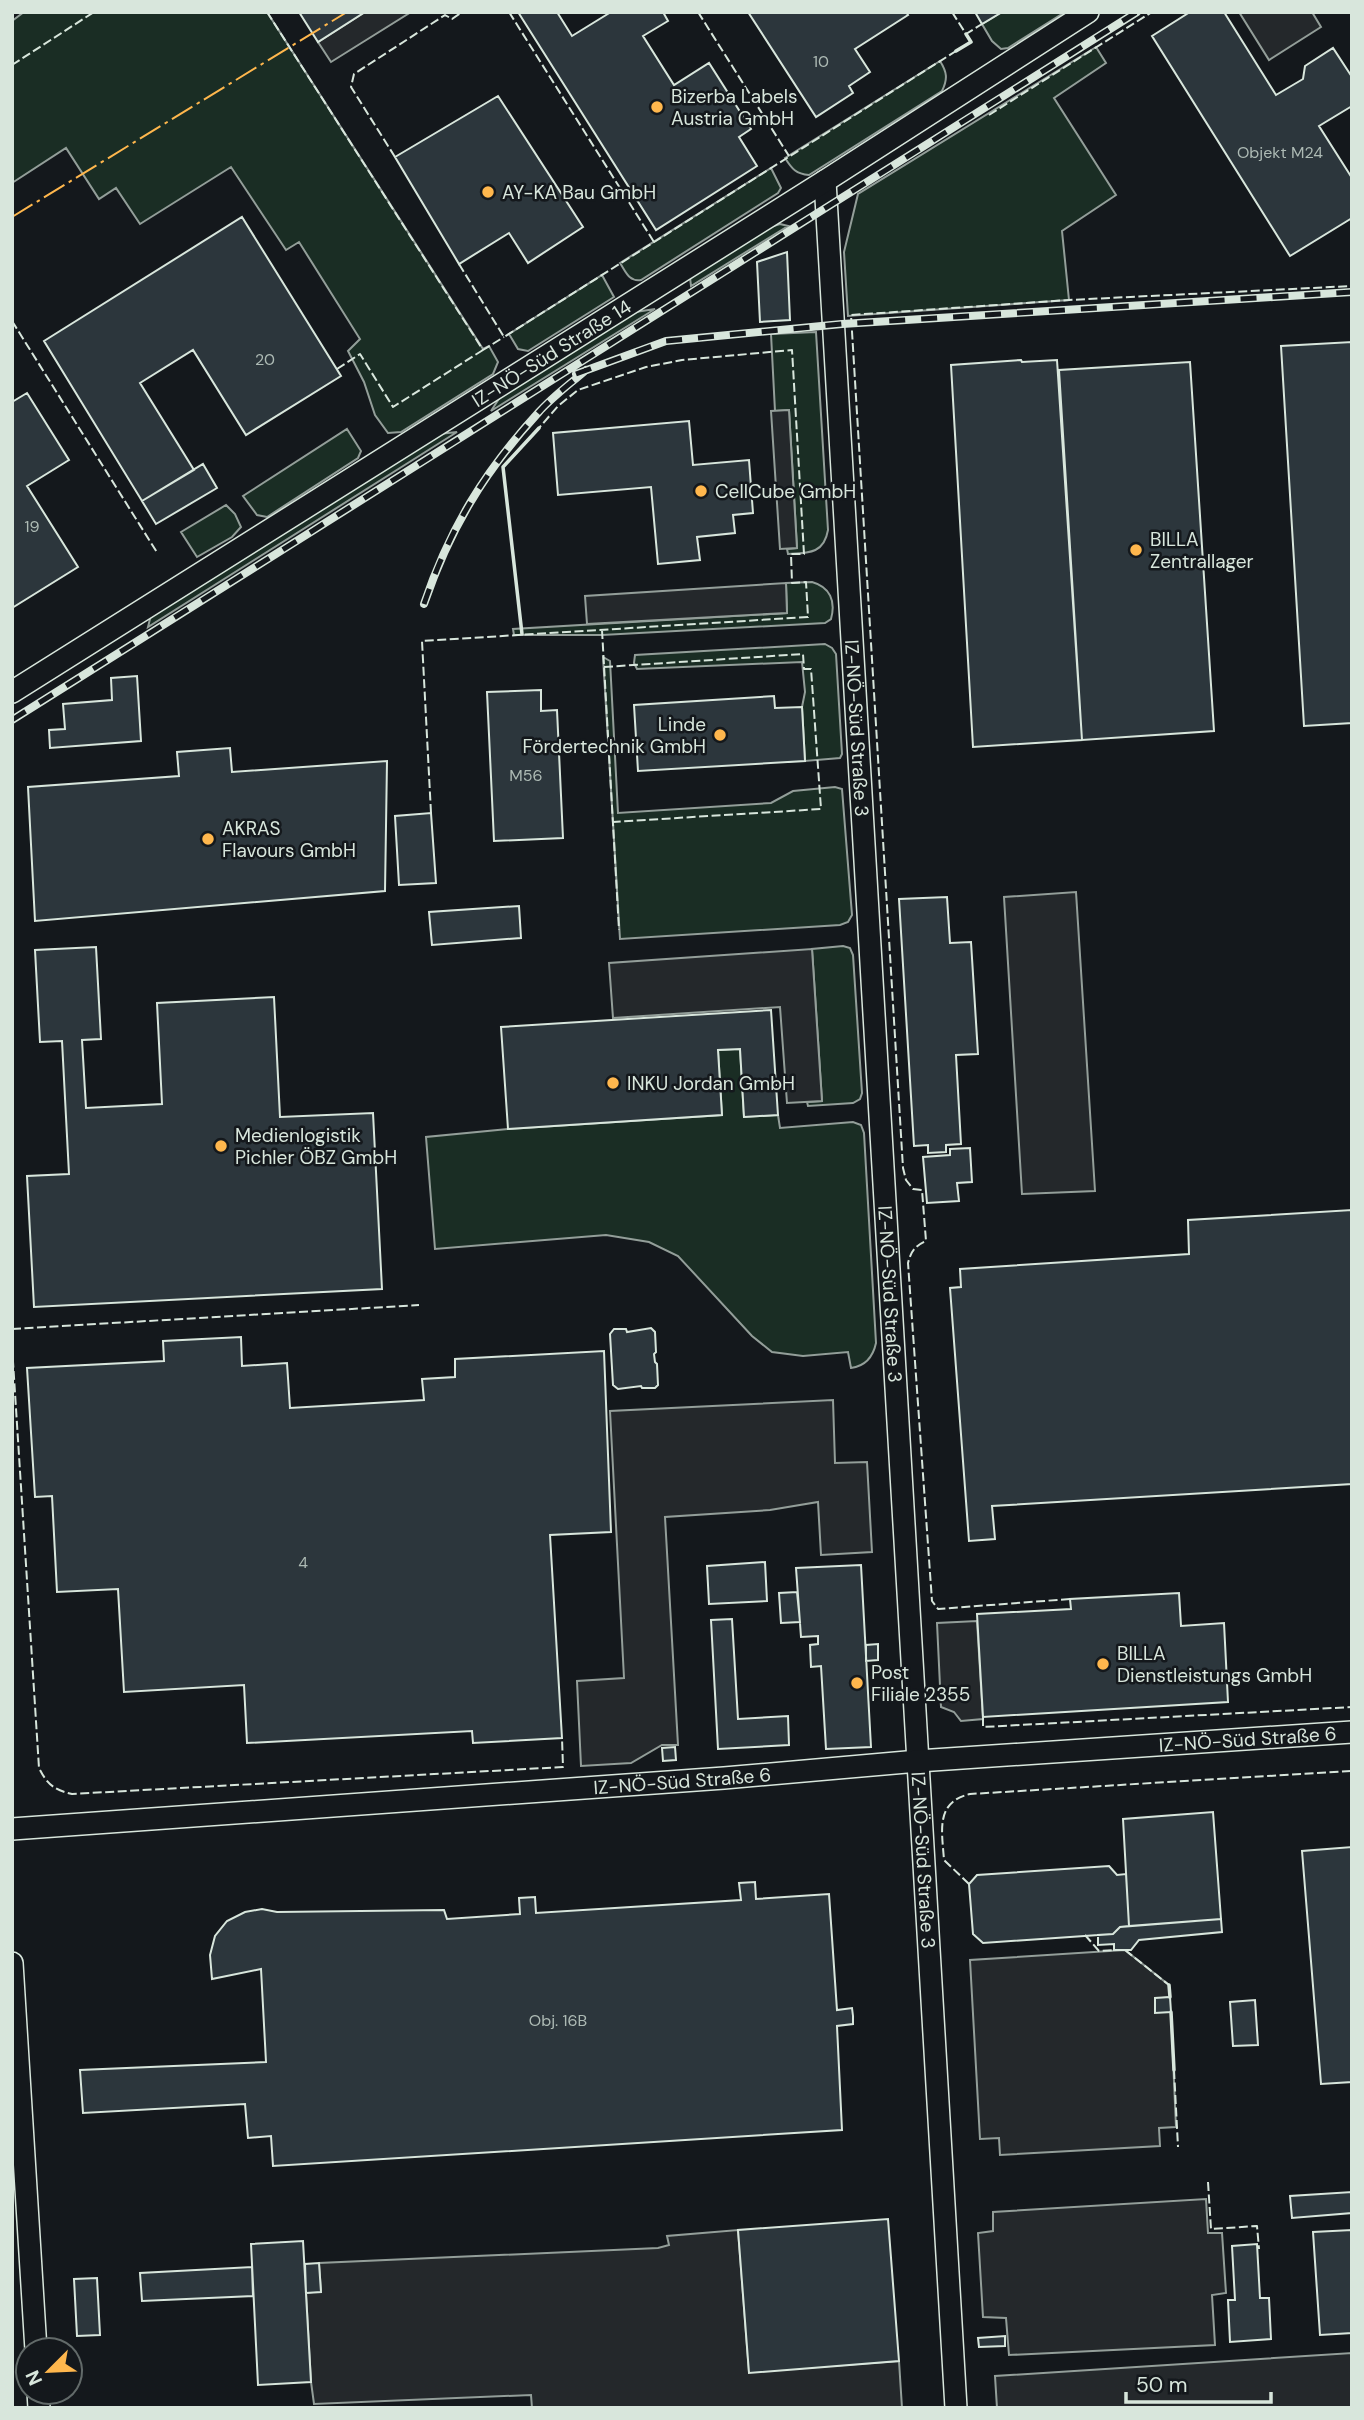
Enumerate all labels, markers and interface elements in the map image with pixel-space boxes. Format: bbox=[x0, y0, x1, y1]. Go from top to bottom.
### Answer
house number: 10 bbox=[813, 51, 829, 72]
place label: Bizerba Labels Austria GmbH bbox=[671, 84, 798, 131]
marker: Bizerba Labels Austria GmbH bbox=[649, 99, 665, 115]
house number: Objekt M24 bbox=[1237, 142, 1323, 163]
place label: AY-KA Bau GmbH bbox=[502, 180, 656, 205]
marker: AY-KA Bau GmbH bbox=[480, 184, 496, 200]
street label: IZ-NÖ-Süd Straße 14 bbox=[467, 294, 636, 412]
house number: 20 bbox=[255, 349, 275, 370]
place label: CellCube GmbH bbox=[715, 479, 856, 504]
marker: CellCube GmbH bbox=[693, 483, 709, 499]
house number: 19 bbox=[24, 516, 40, 537]
place label: BILLA Zentrallager bbox=[1150, 527, 1254, 574]
marker: BILLA Zentrallager bbox=[1128, 542, 1144, 558]
street label: IZ-NÖ-Süd Straße 3 bbox=[839, 639, 875, 817]
place label: Linde Fördertechnik GmbH bbox=[523, 712, 706, 759]
marker: Linde Fördertechnik GmbH bbox=[712, 727, 728, 743]
house number: M56 bbox=[509, 765, 543, 786]
place label: AKRAS Flavours GmbH bbox=[222, 816, 356, 863]
marker: AKRAS Flavours GmbH bbox=[200, 831, 216, 847]
place label: INKU Jordan GmbH bbox=[627, 1071, 795, 1096]
marker: INKU Jordan GmbH bbox=[605, 1075, 621, 1091]
place label: Medienlogistik Pichler ÖBZ GmbH bbox=[235, 1123, 397, 1170]
marker: Medienlogistik Pichler ÖBZ GmbH bbox=[213, 1138, 229, 1154]
street label: IZ-NÖ-Süd Straße 3 bbox=[873, 1205, 908, 1383]
house number: 4 bbox=[298, 1552, 308, 1573]
place label: BILLA Dienstleistungs GmbH bbox=[1117, 1641, 1312, 1688]
marker: BILLA Dienstleistungs GmbH bbox=[1095, 1656, 1111, 1672]
place label: Post Filiale 2355 bbox=[871, 1660, 970, 1707]
marker: Post Filiale 2355 bbox=[849, 1675, 865, 1691]
street label: IZ-NÖ-Süd Straße 6 bbox=[1158, 1721, 1337, 1757]
street label: IZ-NÖ-Süd Straße 6 bbox=[593, 1761, 772, 1800]
street label: IZ-NÖ-Süd Straße 3 bbox=[906, 1771, 941, 1949]
house number: Obj. 16B bbox=[529, 2010, 587, 2031]
north arrow bbox=[14, 2336, 84, 2406]
scale bar bbox=[1126, 2360, 1271, 2404]
text: N bbox=[20, 2366, 48, 2389]
text: 50 m bbox=[1136, 2371, 1187, 2399]

